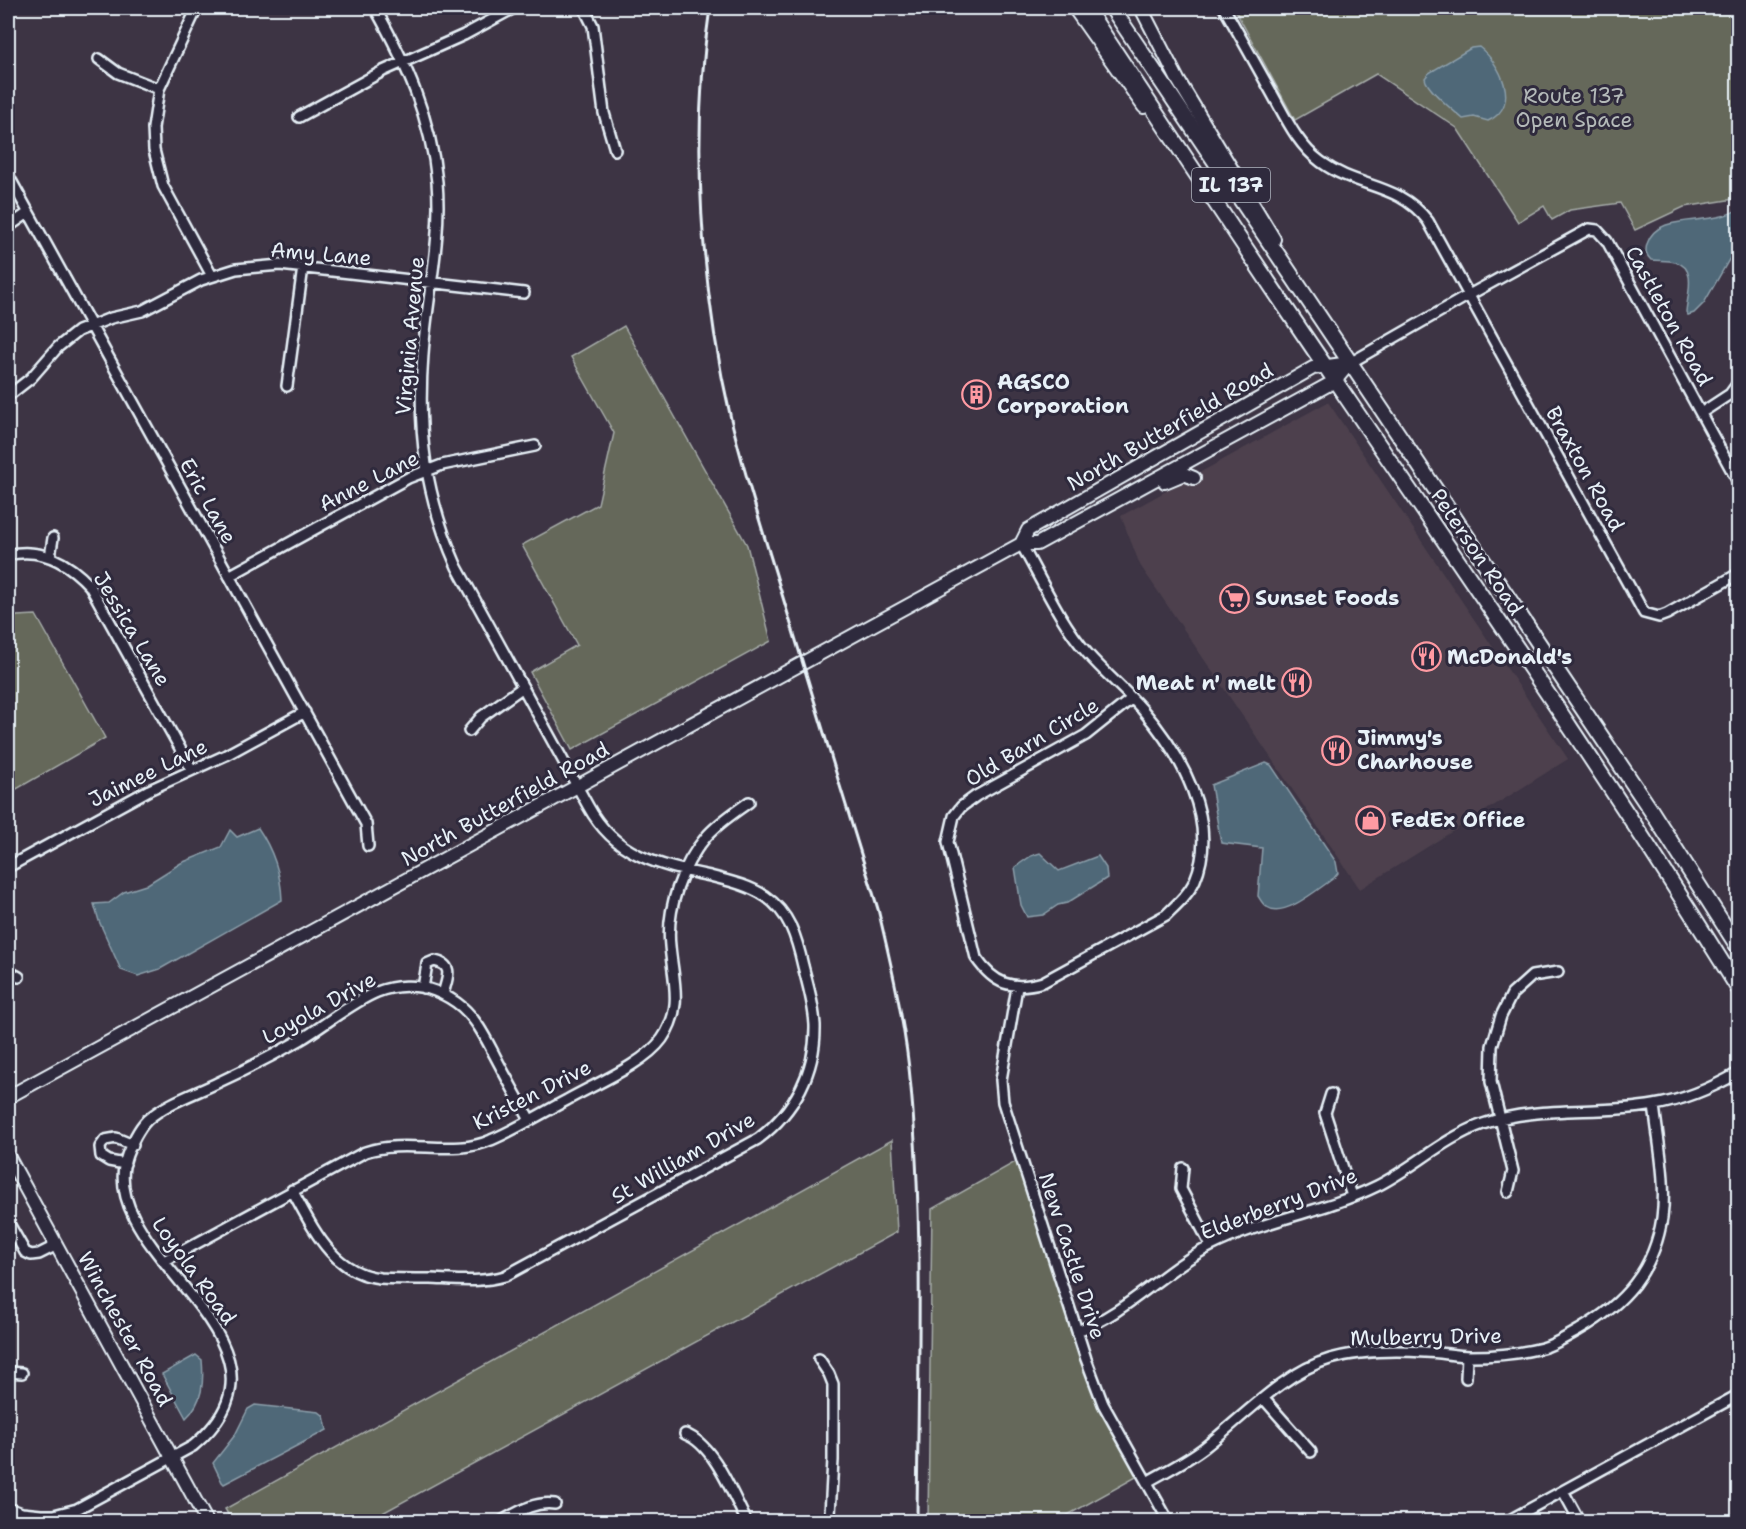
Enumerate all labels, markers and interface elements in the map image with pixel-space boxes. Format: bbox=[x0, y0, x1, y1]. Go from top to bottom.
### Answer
park label: Route 137 Open Space bbox=[1516, 82, 1632, 134]
road number: IL 137 bbox=[1192, 168, 1270, 202]
street label: Amy Lane bbox=[269, 236, 373, 272]
street label: Castleton Road bbox=[1619, 241, 1719, 391]
street label: Virginia Avenue bbox=[389, 255, 431, 417]
street label: North Butterfield Road bbox=[1062, 356, 1278, 498]
place label: AGSCO Corporation bbox=[997, 368, 1129, 420]
building icon: AGSCO Corporation bbox=[960, 378, 992, 410]
street label: Braxton Road bbox=[1539, 401, 1631, 537]
street label: Anne Lane bbox=[314, 444, 424, 518]
street label: Eric Lane bbox=[173, 453, 243, 549]
street label: Peterson Road bbox=[1424, 483, 1530, 621]
street label: Jessica Lane bbox=[87, 567, 177, 691]
supermarket icon: Sunset Foods bbox=[1218, 582, 1250, 614]
place label: Sunset Foods bbox=[1255, 584, 1399, 612]
restaurant icon: McDonald's bbox=[1410, 641, 1442, 673]
place label: McDonald's bbox=[1447, 643, 1572, 671]
restaurant icon: Meat n' melt bbox=[1281, 667, 1313, 699]
place label: Meat n' melt bbox=[1136, 669, 1276, 697]
street label: Old Barn Circle bbox=[960, 691, 1104, 793]
place label: Jimmy's Charhouse bbox=[1357, 724, 1473, 776]
street label: Jaimee Lane bbox=[84, 732, 212, 814]
restaurant icon: Jimmy's Charhouse bbox=[1320, 734, 1352, 766]
street label: North Butterfield Road bbox=[396, 735, 614, 873]
shop icon: FedEx Office bbox=[1354, 804, 1386, 836]
place label: FedEx Office bbox=[1391, 806, 1525, 834]
street label: Loyola Drive bbox=[257, 965, 381, 1051]
street label: Kristen Drive bbox=[468, 1053, 596, 1137]
street label: St William Drive bbox=[606, 1105, 760, 1211]
street label: Elderberry Drive bbox=[1197, 1161, 1361, 1247]
street label: New Castle Drive bbox=[1032, 1169, 1112, 1343]
street label: Loyola Road bbox=[145, 1211, 243, 1331]
street label: Winchester Road bbox=[71, 1247, 179, 1411]
street label: Mulberry Drive bbox=[1350, 1322, 1502, 1352]

